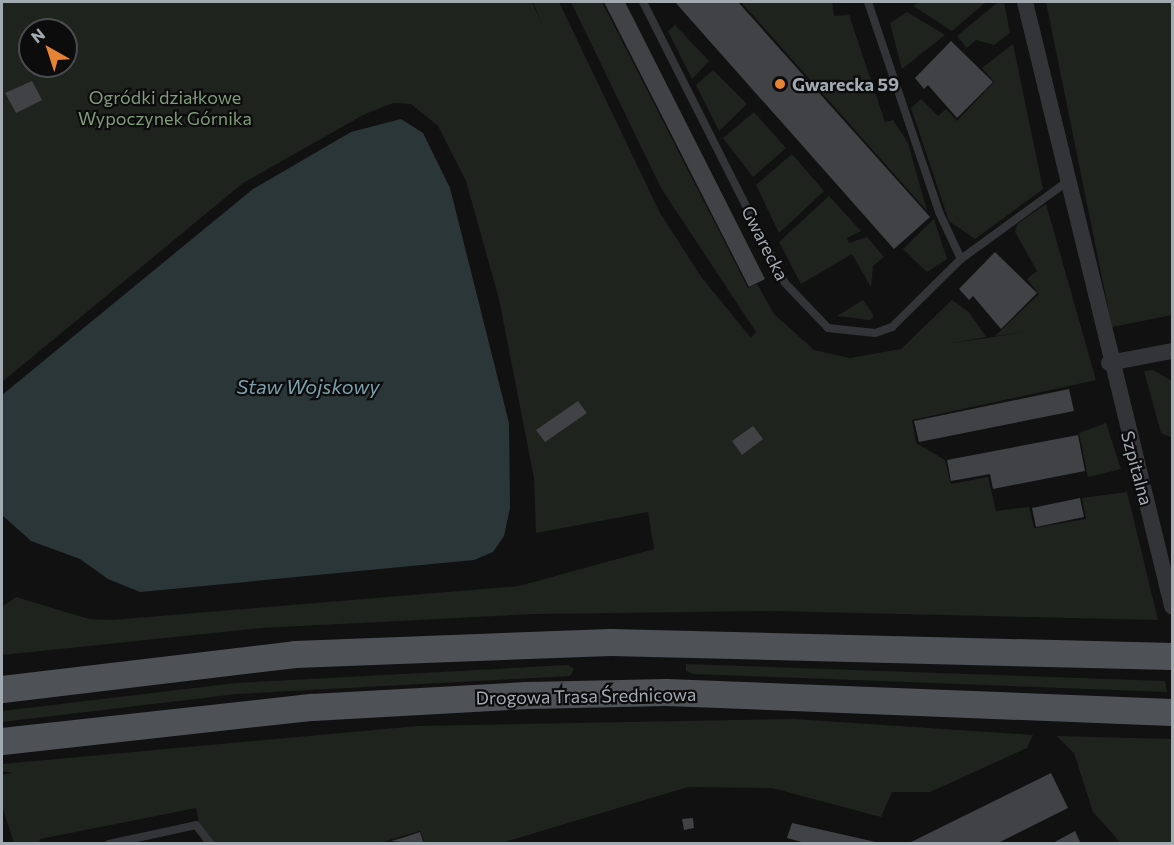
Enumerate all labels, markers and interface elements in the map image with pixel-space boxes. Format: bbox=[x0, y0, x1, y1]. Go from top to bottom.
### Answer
north arrow bbox=[18, 18, 78, 78]
text: N bbox=[27, 24, 48, 46]
place label: Gwarecka 59 bbox=[792, 73, 899, 95]
marker: Gwarecka 59 bbox=[773, 77, 787, 91]
park label: Ogródki działkowe Wypoczynek Górnika bbox=[78, 87, 252, 130]
street label: Gwarecka bbox=[737, 202, 793, 284]
water label: Staw Wojskowy bbox=[236, 374, 380, 398]
street label: Szpitalna bbox=[1117, 429, 1157, 507]
street label: Drogowa Trasa Średnicowa bbox=[475, 683, 697, 709]

